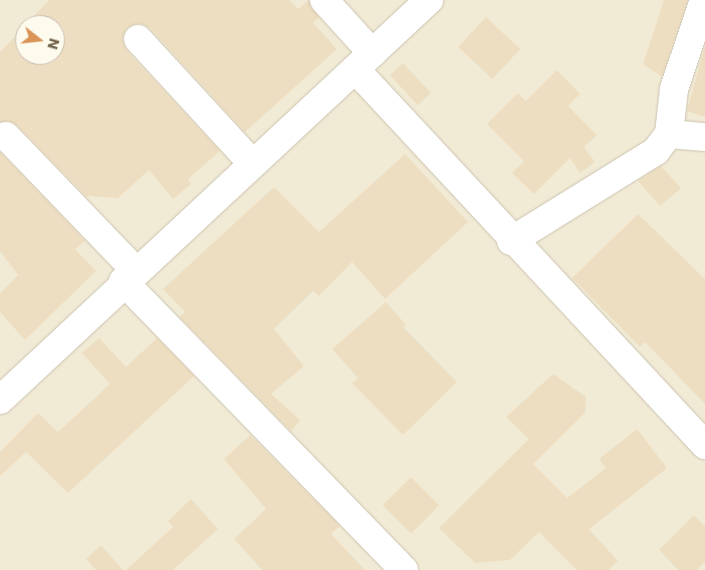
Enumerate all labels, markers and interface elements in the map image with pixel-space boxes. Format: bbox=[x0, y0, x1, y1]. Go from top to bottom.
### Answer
north arrow bbox=[15, 15, 65, 65]
text: N bbox=[42, 36, 65, 52]

